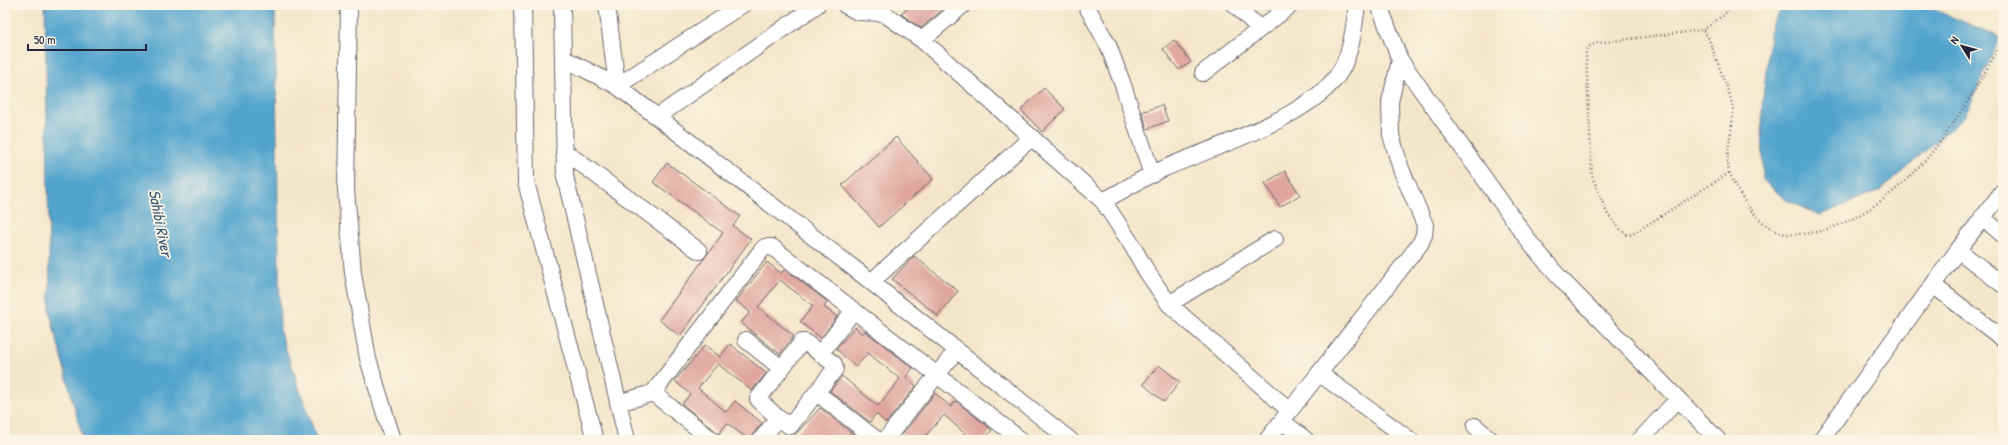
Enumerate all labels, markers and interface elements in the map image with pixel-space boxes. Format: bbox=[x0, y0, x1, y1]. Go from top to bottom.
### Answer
scale bar bbox=[28, 26, 146, 52]
north arrow bbox=[1942, 26, 1982, 66]
text: 50 m bbox=[34, 31, 55, 48]
text: N bbox=[1947, 33, 1961, 47]
water label: Sahibi River bbox=[144, 188, 179, 260]

